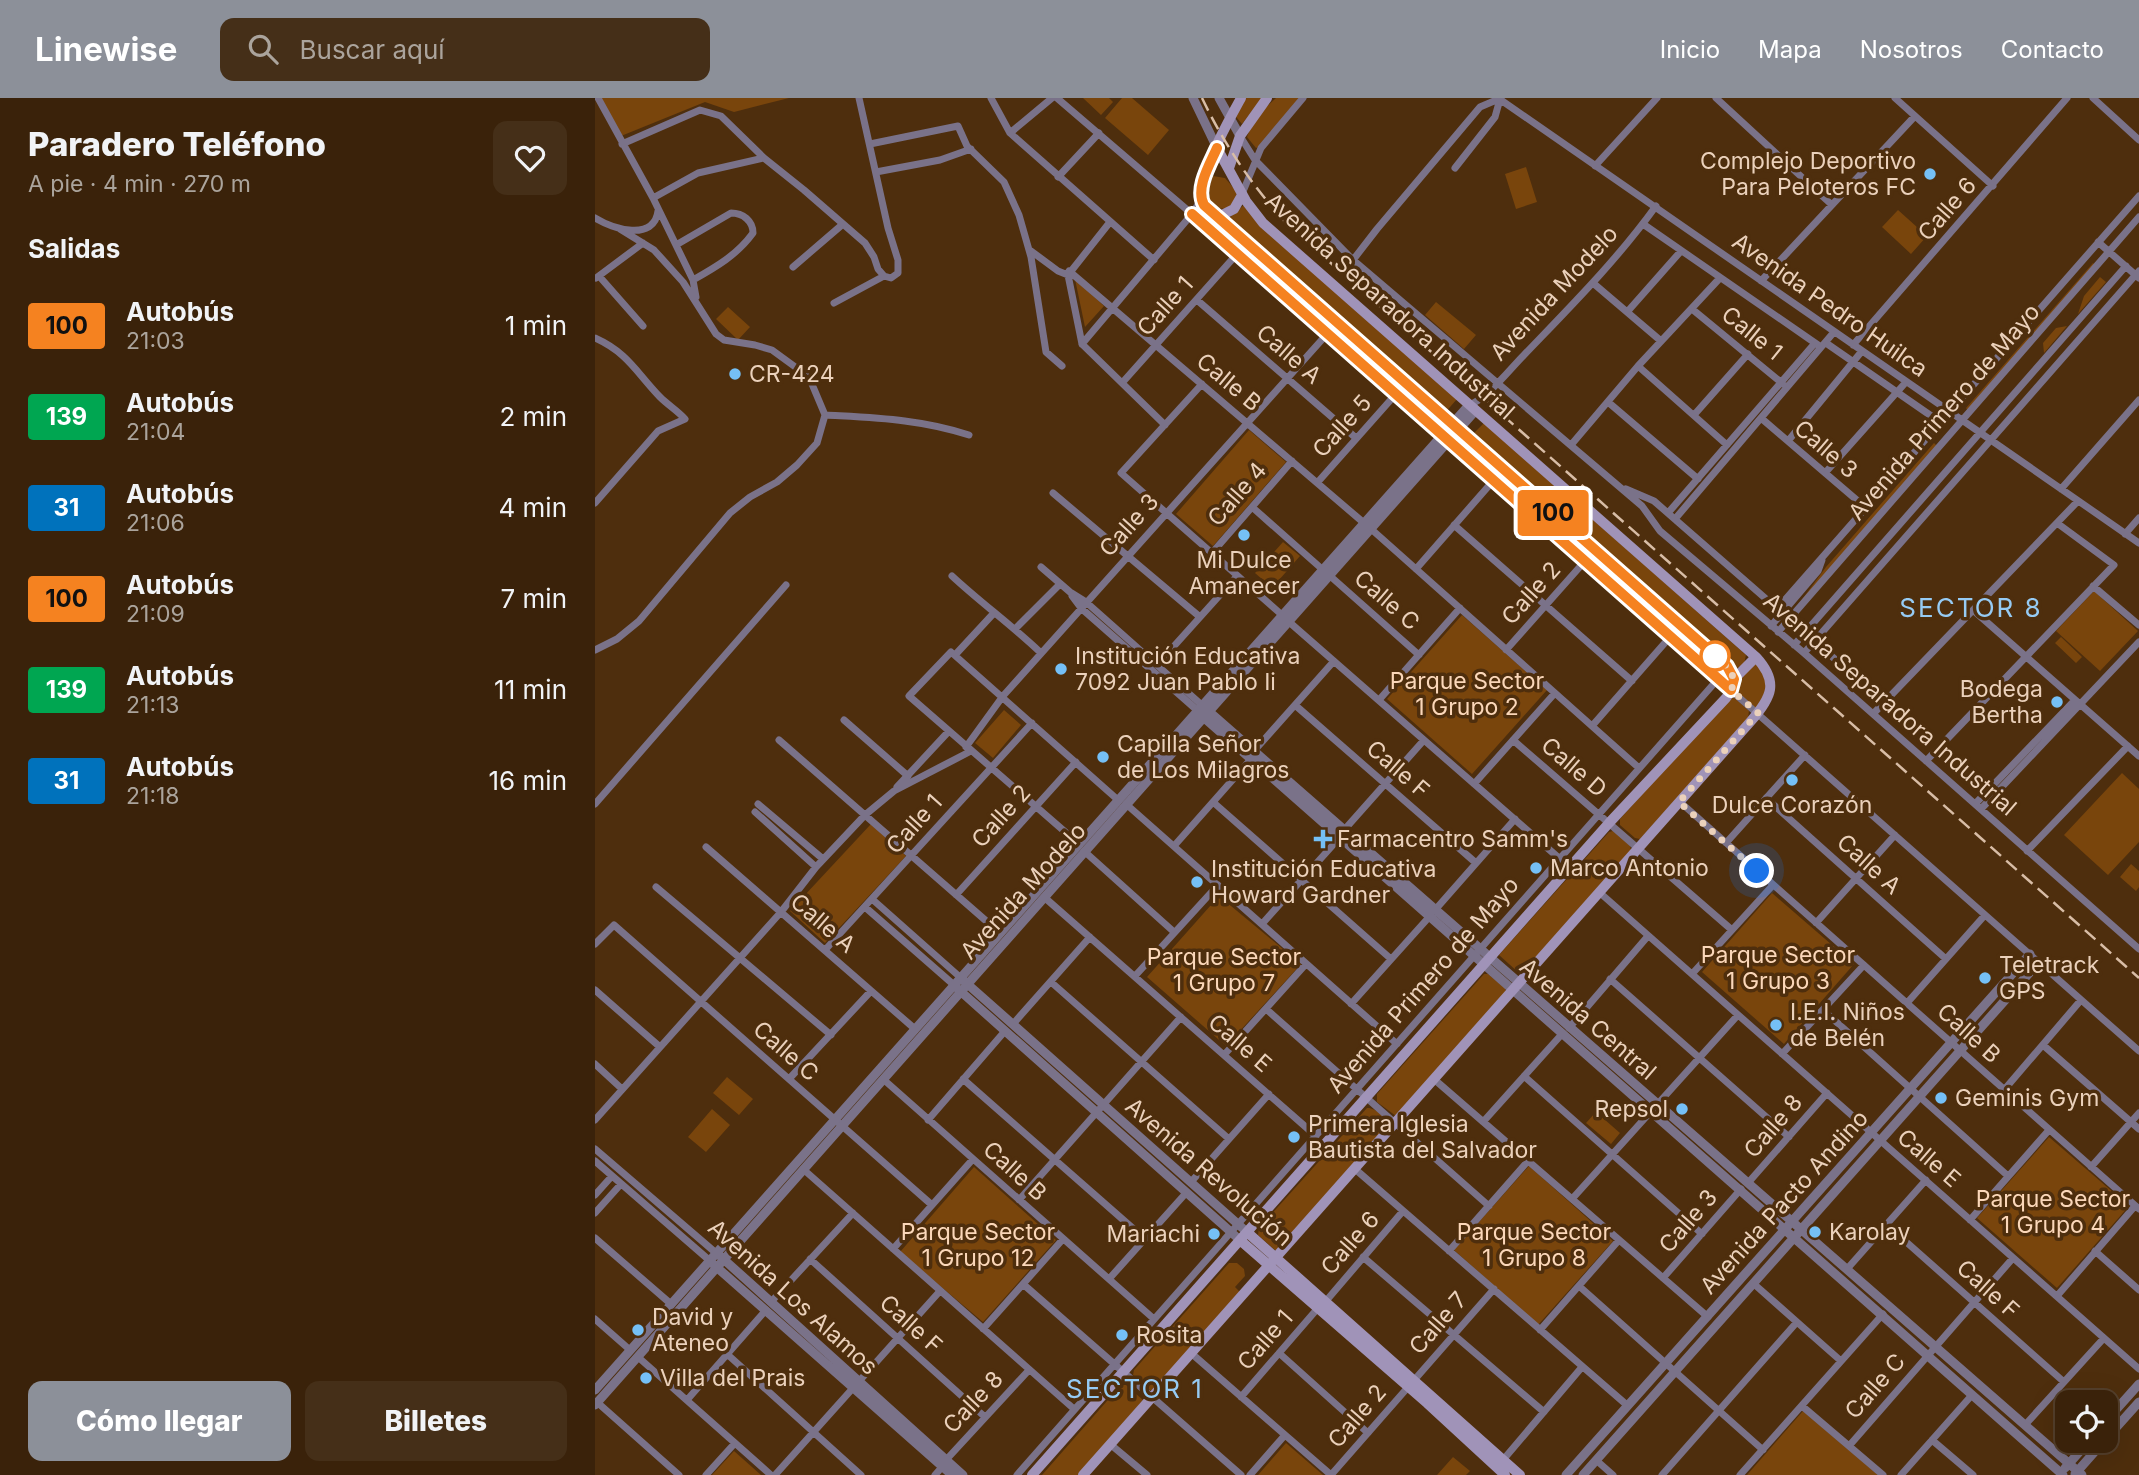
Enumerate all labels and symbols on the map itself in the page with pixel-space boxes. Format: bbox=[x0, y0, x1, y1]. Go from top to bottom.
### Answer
place label: Complejo Deportivo Para Peloteros FC bbox=[1700, 147, 1916, 201]
marker: Complejo Deportivo Para Peloteros FC bbox=[1922, 166, 1938, 182]
street label: Calle 6 bbox=[1912, 172, 1982, 246]
street label: Avenida Separadora Industrial bbox=[1260, 187, 1520, 425]
street label: Avenida Modelo bbox=[1484, 220, 1624, 366]
street label: Avenida Pedro Huilca bbox=[1727, 227, 1933, 383]
street label: Calle 1 bbox=[1131, 271, 1199, 341]
street label: Avenida Primero de Mayo bbox=[1842, 298, 2046, 526]
street label: Calle 1 bbox=[1716, 300, 1788, 366]
street label: Calle A bbox=[1251, 318, 1327, 390]
street label: Calle B bbox=[1191, 347, 1267, 417]
place label: CR-424 bbox=[749, 360, 835, 388]
marker: CR-424 bbox=[727, 366, 743, 382]
street label: Calle 5 bbox=[1307, 389, 1377, 463]
street label: Calle 3 bbox=[1789, 414, 1863, 484]
street label: Calle 4 bbox=[1202, 456, 1272, 532]
street label: Calle 3 bbox=[1094, 488, 1164, 562]
line badge: 100 bbox=[1513, 490, 1593, 536]
marker: Mi Dulce Amanecer bbox=[1236, 527, 1252, 543]
place label: Mi Dulce Amanecer bbox=[1188, 546, 1300, 600]
street label: Calle 2 bbox=[1496, 556, 1566, 630]
street label: Calle C bbox=[1349, 564, 1425, 636]
street label: Avenida Separadora Industrial bbox=[1758, 587, 2022, 821]
district label: SECTOR 8 bbox=[1899, 592, 2043, 623]
unlabelled marker bbox=[1700, 641, 1730, 671]
place label: Institución Educativa 7092 Juan Pablo Ii bbox=[1075, 642, 1300, 696]
marker: Institución Educativa 7092 Juan Pablo Ii bbox=[1053, 661, 1069, 677]
park label: Parque Sector 1 Grupo 2 bbox=[1390, 667, 1545, 721]
place label: Bodega Bertha bbox=[1960, 675, 2043, 729]
marker: Bodega Bertha bbox=[2049, 694, 2065, 710]
place label: Capilla Señor de Los Milagros bbox=[1117, 730, 1290, 784]
street label: Calle D bbox=[1536, 731, 1612, 803]
street label: Calle F bbox=[1361, 734, 1435, 804]
marker: Capilla Señor de Los Milagros bbox=[1095, 749, 1111, 765]
marker: Dulce Corazón bbox=[1784, 772, 1800, 788]
street label: Calle 2 bbox=[966, 779, 1036, 853]
street label: Calle 1 bbox=[880, 789, 948, 859]
place label: Dulce Corazón bbox=[1712, 791, 1872, 819]
street label: Avenida Modelo bbox=[954, 817, 1092, 965]
place label: Farmacentro Samm's bbox=[1337, 825, 1568, 853]
street label: Calle A bbox=[1831, 828, 1907, 900]
marker: Farmacentro Samm's bbox=[1315, 831, 1331, 847]
your location bbox=[1739, 853, 1774, 888]
place label: Marco Antonio bbox=[1550, 854, 1709, 882]
place label: Institución Educativa Howard Gardner bbox=[1211, 855, 1436, 909]
marker: Marco Antonio bbox=[1528, 860, 1544, 876]
street label: Avenida Primero de Mayo bbox=[1321, 871, 1525, 1099]
marker: Institución Educativa Howard Gardner bbox=[1189, 874, 1205, 890]
street label: Calle A bbox=[785, 887, 861, 959]
park label: Parque Sector 1 Grupo 3 bbox=[1701, 941, 1856, 995]
park label: Parque Sector 1 Grupo 7 bbox=[1147, 943, 1302, 997]
place label: Teletrack GPS bbox=[1999, 951, 2100, 1005]
street label: Avenida Central bbox=[1514, 952, 1662, 1086]
marker: Teletrack GPS bbox=[1977, 970, 1993, 986]
street label: Calle B bbox=[1931, 997, 2007, 1069]
place label: I.E.I. Niños de Belén bbox=[1790, 998, 1905, 1052]
street label: Calle E bbox=[1203, 1008, 1277, 1078]
street label: Calle C bbox=[748, 1015, 824, 1087]
marker: I.E.I. Niños de Belén bbox=[1768, 1017, 1784, 1033]
place label: Geminis Gym bbox=[1955, 1084, 2099, 1112]
street label: Calle 8 bbox=[1738, 1089, 1808, 1163]
marker: Geminis Gym bbox=[1933, 1090, 1949, 1106]
street label: Avenida Revolución bbox=[1120, 1092, 1298, 1252]
place label: Repsol bbox=[1595, 1095, 1668, 1123]
marker: Repsol bbox=[1674, 1101, 1690, 1117]
street label: Avenida Pacto Andino bbox=[1694, 1104, 1874, 1300]
place label: Primera Iglesia Bautista del Salvador bbox=[1308, 1110, 1537, 1164]
street label: Calle E bbox=[1892, 1123, 1966, 1193]
marker: Primera Iglesia Bautista del Salvador bbox=[1286, 1129, 1302, 1145]
street label: Calle B bbox=[977, 1135, 1053, 1207]
street label: Calle 3 bbox=[1653, 1184, 1723, 1258]
park label: Parque Sector 1 Grupo 4 bbox=[1976, 1185, 2131, 1239]
street label: Calle 6 bbox=[1315, 1206, 1385, 1280]
street label: Avenida Los Alamos bbox=[702, 1213, 884, 1381]
park label: Parque Sector 1 Grupo 12 bbox=[901, 1218, 1056, 1272]
park label: Parque Sector 1 Grupo 8 bbox=[1457, 1218, 1612, 1272]
place label: Karolay bbox=[1829, 1218, 1911, 1246]
place label: Mariachi bbox=[1106, 1220, 1200, 1248]
marker: Karolay bbox=[1807, 1224, 1823, 1240]
marker: Mariachi bbox=[1206, 1226, 1222, 1242]
street label: Calle F bbox=[1951, 1254, 2025, 1324]
street label: Calle 7 bbox=[1403, 1286, 1473, 1360]
street label: Calle F bbox=[874, 1289, 948, 1359]
place label: David y Ateneo bbox=[652, 1303, 733, 1357]
street label: Calle 1 bbox=[1231, 1304, 1299, 1376]
place label: Rosita bbox=[1136, 1321, 1203, 1349]
marker: David y Ateneo bbox=[630, 1322, 646, 1338]
marker: Rosita bbox=[1114, 1327, 1130, 1343]
street label: Calle C bbox=[1839, 1348, 1911, 1424]
place label: Villa del Prais bbox=[660, 1364, 805, 1392]
street label: Calle 8 bbox=[937, 1365, 1009, 1439]
marker: Villa del Prais bbox=[638, 1370, 654, 1386]
district label: SECTOR 1 bbox=[1066, 1373, 1204, 1404]
street label: Calle 2 bbox=[1322, 1379, 1392, 1453]

